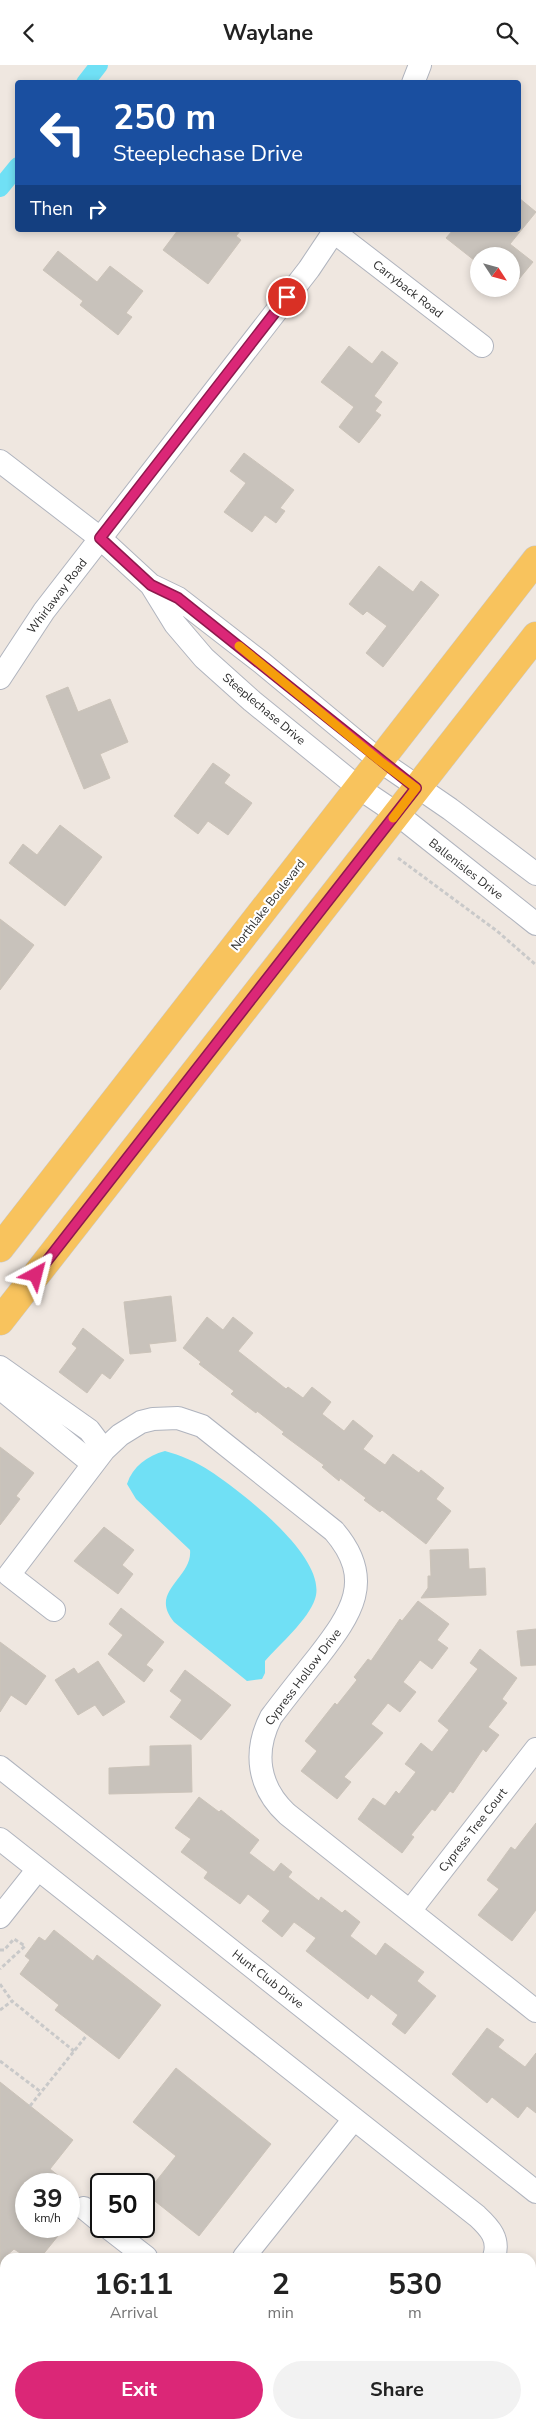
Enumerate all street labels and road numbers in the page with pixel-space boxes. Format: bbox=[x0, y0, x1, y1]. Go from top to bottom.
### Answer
street label: Carryback Road bbox=[369, 256, 447, 322]
street label: Whirlaway Road bbox=[23, 555, 91, 637]
street label: Steeplechase Drive bbox=[219, 670, 309, 748]
street label: Ballenisles Drive bbox=[425, 835, 507, 903]
street label: Northlake Boulevard bbox=[227, 856, 309, 954]
street label: Cypress Hollow Drive bbox=[261, 1625, 345, 1729]
street label: Cypress Tree Court bbox=[435, 1784, 511, 1875]
street label: Hunt Club Drive bbox=[229, 1946, 307, 2012]

